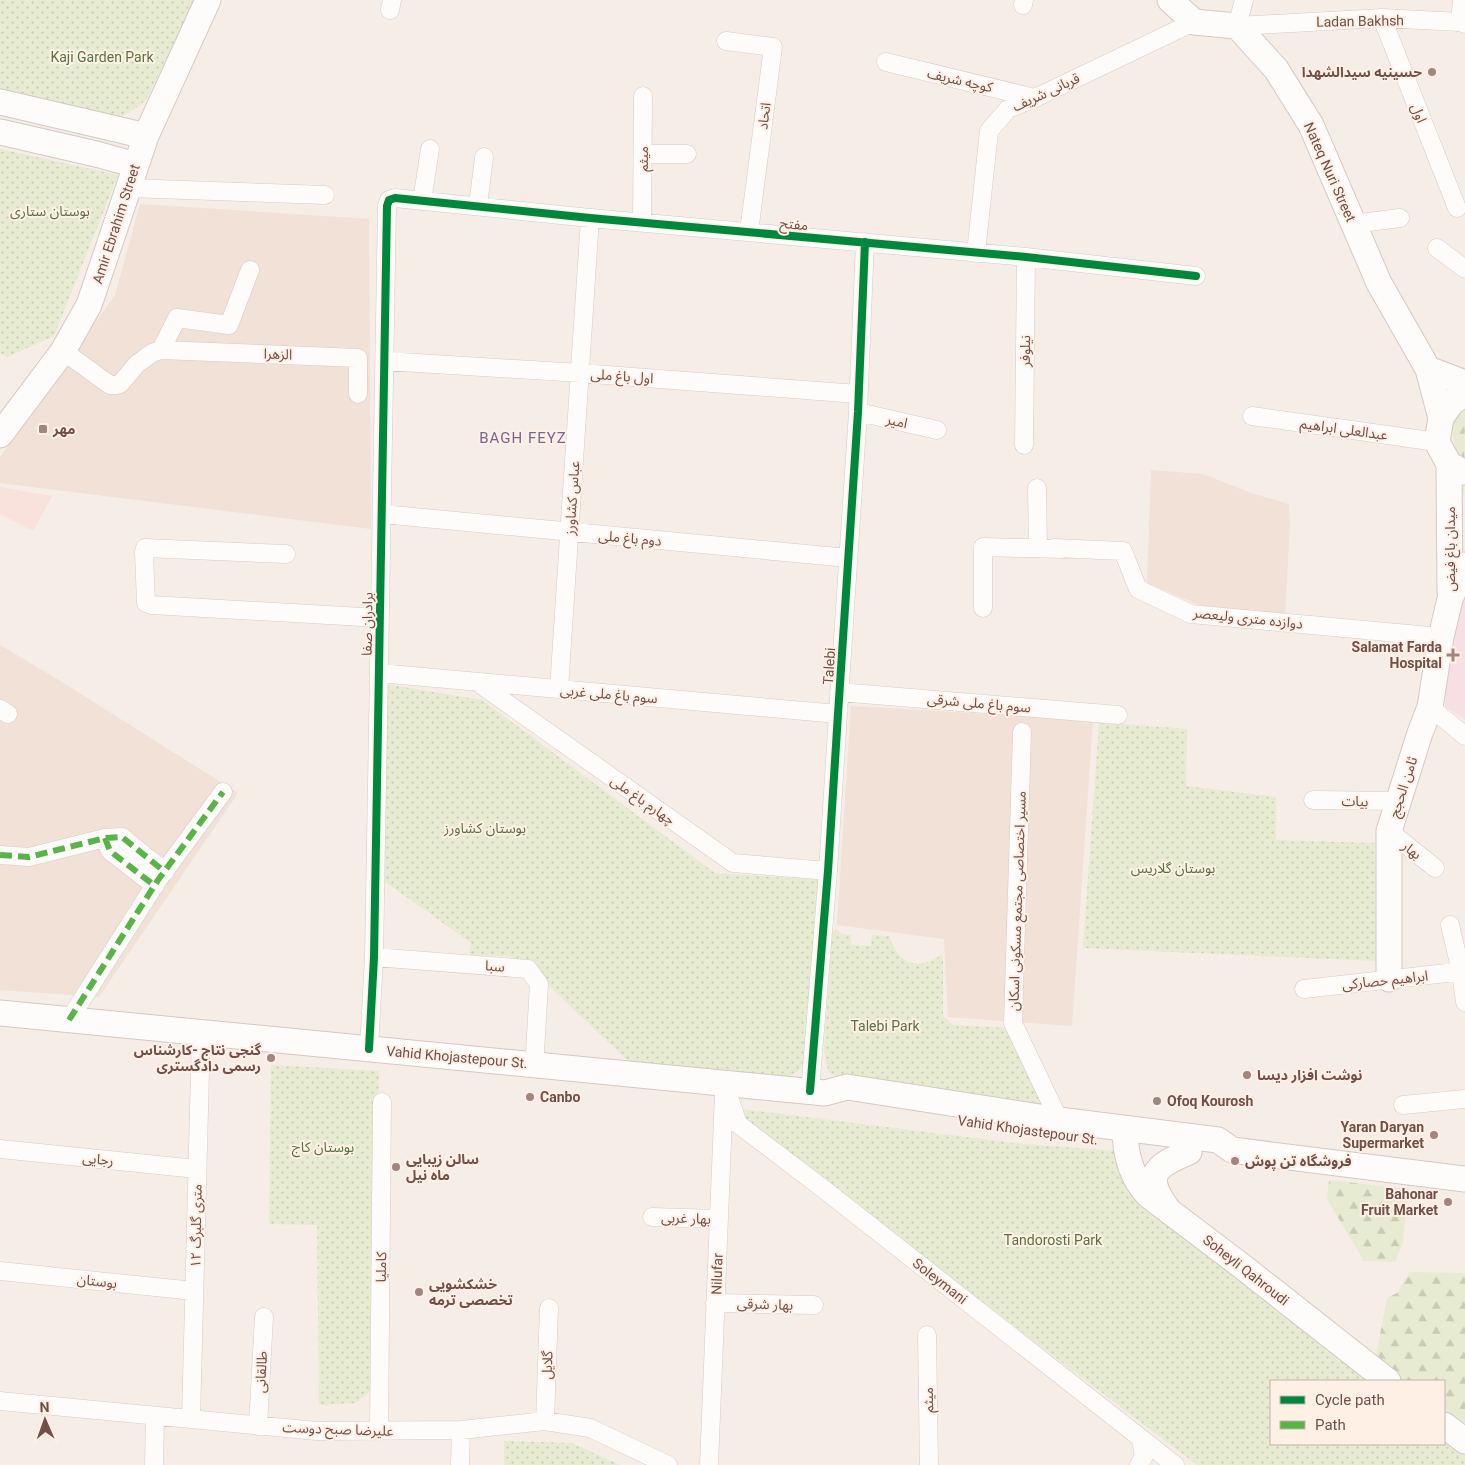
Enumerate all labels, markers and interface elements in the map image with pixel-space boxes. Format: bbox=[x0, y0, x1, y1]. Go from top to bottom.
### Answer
street label: Ladan Bakhsh bbox=[1316, 12, 1404, 30]
park label: Kaji Garden Park bbox=[50, 49, 154, 65]
place label: حسینیه سیدالشهدا bbox=[1302, 64, 1422, 80]
street label: کوچه شریف bbox=[925, 65, 994, 97]
marker: حسینیه سیدالشهدا bbox=[1426, 66, 1438, 78]
street label: قربانی شریف bbox=[1010, 69, 1083, 115]
street label: اول bbox=[1407, 101, 1430, 125]
street label: اتحاد bbox=[754, 102, 774, 130]
street label: Nateq Nuri Street bbox=[1301, 120, 1359, 225]
street label: میثم bbox=[635, 146, 654, 172]
street label: Amir Ebrahim Street bbox=[89, 162, 143, 286]
park label: بوستان ستاری bbox=[10, 203, 90, 220]
street label: مفتح bbox=[779, 215, 809, 236]
street label: نیلوفر bbox=[1017, 335, 1034, 368]
street label: الزهرا bbox=[263, 346, 293, 363]
street label: اول باغ ملی bbox=[590, 366, 654, 389]
street label: امیر bbox=[884, 411, 909, 432]
street label: عبدالعلی ابراهیم bbox=[1299, 415, 1389, 446]
place label: مهر bbox=[52, 421, 75, 438]
marker: مهر bbox=[37, 423, 49, 435]
district label: BAGH FEYZ bbox=[479, 429, 567, 447]
street label: عباس کشاورز bbox=[561, 460, 584, 537]
street label: میدان باغ فیض bbox=[1442, 506, 1461, 592]
street label: دوم باغ ملی bbox=[597, 527, 663, 552]
street label: برادران صفا bbox=[358, 592, 377, 656]
street label: دوازده متری ولیعصر bbox=[1191, 604, 1304, 633]
place label: Salamat Farda Hospital bbox=[1352, 639, 1442, 671]
street label: Talebi bbox=[820, 647, 838, 685]
marker: Salamat Farda Hospital bbox=[1446, 648, 1460, 662]
street label: سوم باغ ملی غربی bbox=[559, 682, 658, 709]
street label: سوم باغ ملی شرقی bbox=[926, 690, 1032, 719]
street label: ثامن الحجج bbox=[1386, 754, 1423, 820]
street label: چهارم باغ ملی bbox=[606, 772, 678, 830]
street label: مسیر اختصاصی مجتمع مسکونی اسکان bbox=[1005, 791, 1032, 1011]
street label: بیات bbox=[1341, 793, 1369, 809]
park label: بوستان کشاورز bbox=[443, 820, 526, 837]
street label: بهار bbox=[1398, 837, 1425, 863]
park label: بوستان گلاریس bbox=[1131, 860, 1215, 877]
street label: سبا bbox=[485, 957, 505, 975]
street label: ابراهیم حصارکی bbox=[1341, 968, 1429, 995]
park label: Talebi Park bbox=[851, 1018, 920, 1034]
place label: گنجی نتاج -کارشناس رسمی دادگستری bbox=[134, 1042, 262, 1075]
street label: Vahid Khojastepour St. bbox=[386, 1043, 528, 1071]
marker: گنجی نتاج -کارشناس رسمی دادگستری bbox=[265, 1052, 277, 1064]
place label: نوشت افزار دیسا bbox=[1257, 1067, 1362, 1084]
marker: نوشت افزار دیسا bbox=[1241, 1069, 1253, 1081]
place label: Canbo bbox=[540, 1089, 580, 1105]
marker: Canbo bbox=[524, 1091, 536, 1103]
place label: Ofoq Kourosh bbox=[1167, 1093, 1253, 1109]
marker: Ofoq Kourosh bbox=[1151, 1095, 1163, 1107]
street label: Vahid Khojastepour St. bbox=[957, 1112, 1099, 1148]
place label: Yaran Daryan Supermarket bbox=[1340, 1119, 1424, 1151]
marker: Yaran Daryan Supermarket bbox=[1428, 1129, 1440, 1141]
park label: بوستان کاج bbox=[292, 1139, 354, 1158]
street label: رجایی bbox=[81, 1149, 114, 1170]
place label: سالن زیبایی ماه نیل bbox=[406, 1151, 479, 1183]
place label: فروشگاه تن پوش bbox=[1245, 1153, 1352, 1171]
marker: فروشگاه تن پوش bbox=[1229, 1155, 1241, 1167]
marker: سالن زیبایی ماه نیل bbox=[390, 1161, 402, 1173]
street label: ۱۲ متری گلبرگ bbox=[187, 1184, 206, 1268]
place label: Bahonar Fruit Market bbox=[1361, 1186, 1438, 1218]
marker: Bahonar Fruit Market bbox=[1442, 1196, 1454, 1208]
street label: بهار غربی bbox=[661, 1209, 711, 1228]
street label: Soheyli Qahroudi bbox=[1200, 1231, 1292, 1309]
park label: Tandorosti Park bbox=[1004, 1232, 1103, 1248]
street label: کاملیا bbox=[373, 1251, 389, 1282]
street label: Nilufar bbox=[708, 1253, 726, 1295]
street label: Soleymani bbox=[910, 1255, 970, 1307]
street label: بوستان bbox=[76, 1271, 118, 1292]
place label: خشکشویی تخصصی ترمه bbox=[429, 1276, 513, 1309]
marker: خشکشویی تخصصی ترمه bbox=[413, 1286, 425, 1298]
street label: بهار شرقی bbox=[737, 1295, 794, 1314]
street label: طالقانی bbox=[252, 1350, 271, 1394]
street label: گلایل bbox=[539, 1350, 557, 1380]
legend bbox=[1270, 1380, 1445, 1445]
street label: میثم bbox=[920, 1387, 939, 1413]
text: Cycle path bbox=[1315, 1391, 1385, 1409]
north arrow bbox=[20, 1395, 70, 1445]
text: N bbox=[39, 1399, 50, 1415]
text: Path bbox=[1315, 1416, 1346, 1434]
street label: علیرضا صبح دوست bbox=[282, 1419, 394, 1442]

